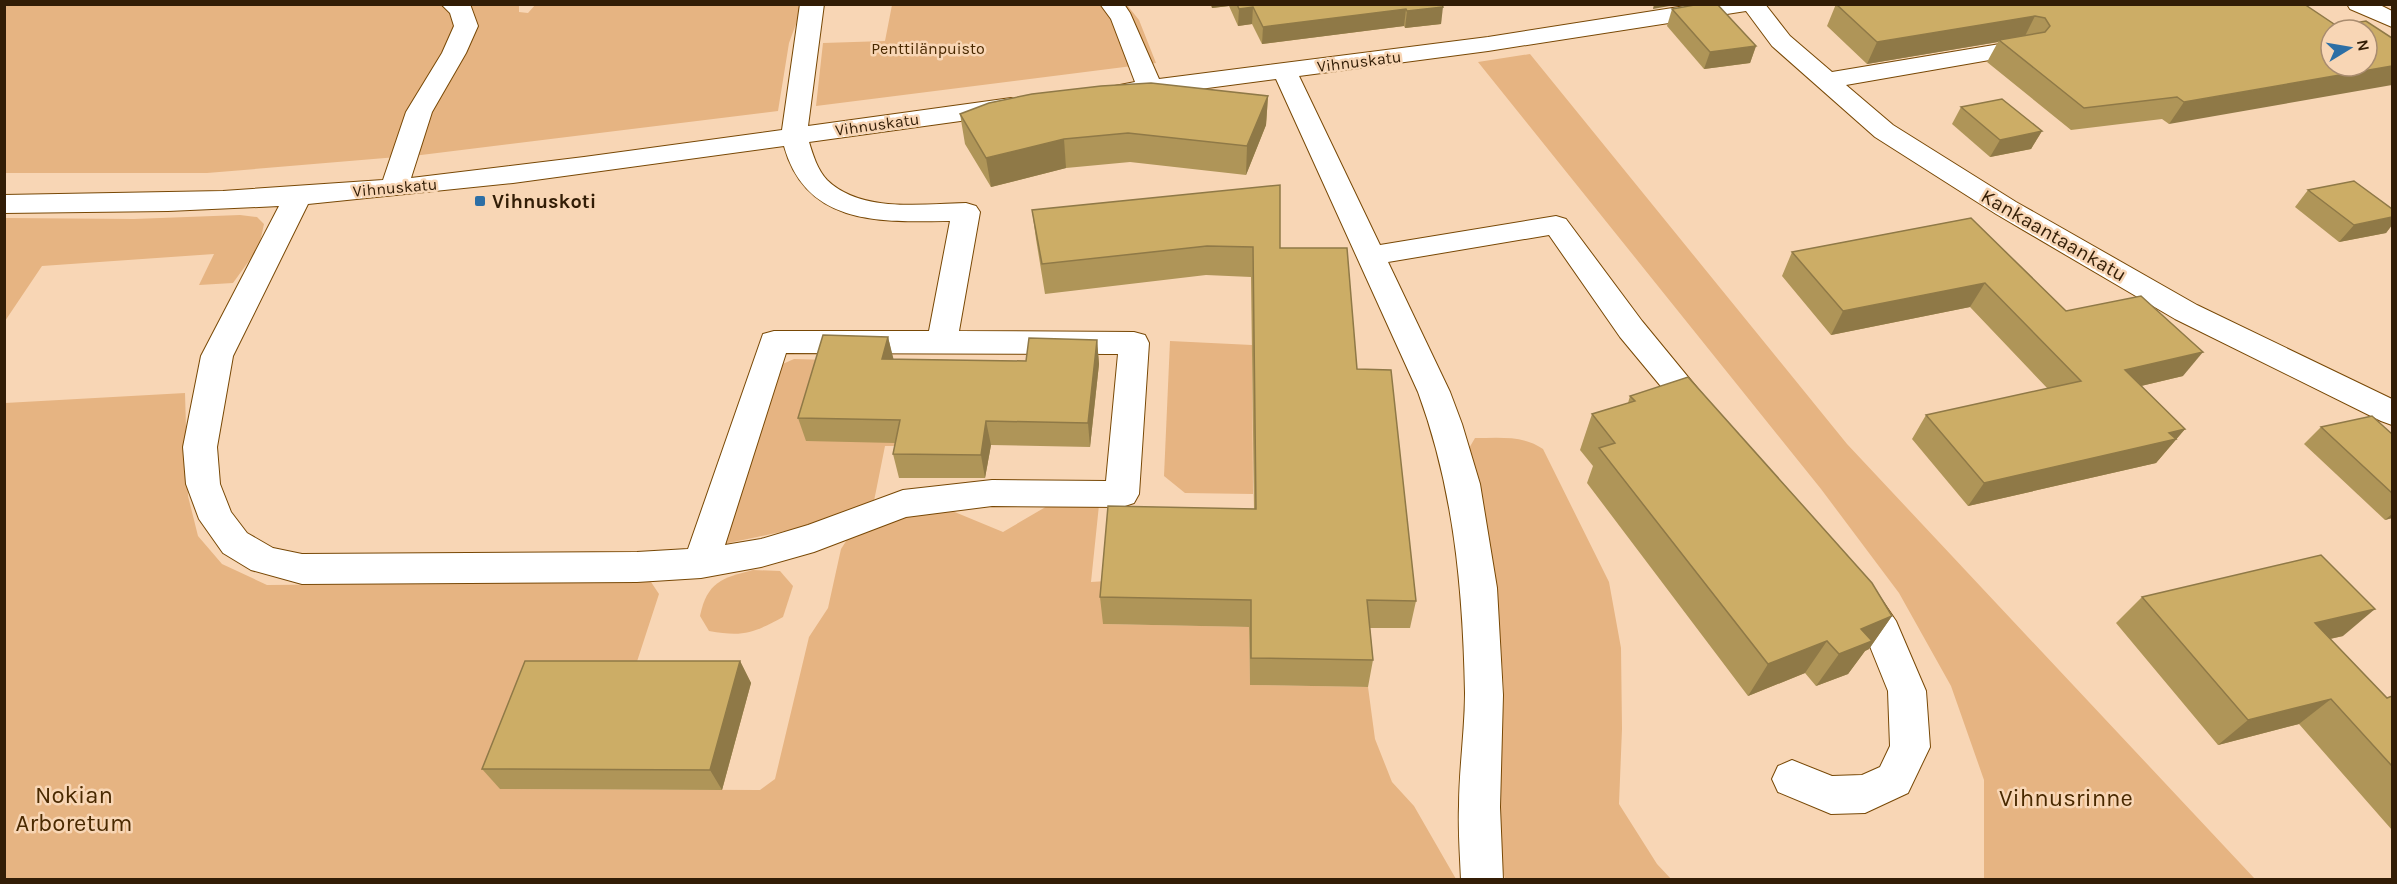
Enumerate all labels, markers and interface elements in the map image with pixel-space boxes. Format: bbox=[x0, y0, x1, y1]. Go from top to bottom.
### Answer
north arrow bbox=[2319, 18, 2379, 78]
text: N bbox=[2353, 38, 2374, 53]
park label: Penttilänpuisto bbox=[871, 39, 985, 58]
street label: Vihnuskatu bbox=[1316, 47, 1402, 76]
street label: Vihnuskatu bbox=[834, 109, 920, 140]
street label: Vihnuskatu bbox=[352, 174, 438, 201]
street label: Kankaantaankatu bbox=[1977, 184, 2131, 286]
place label: Vihnuskoti bbox=[492, 190, 596, 213]
marker: Vihnuskoti bbox=[473, 194, 487, 208]
park label: Nokian Arboretum bbox=[16, 781, 132, 837]
park label: Vihnusrinne bbox=[1999, 784, 2133, 812]

